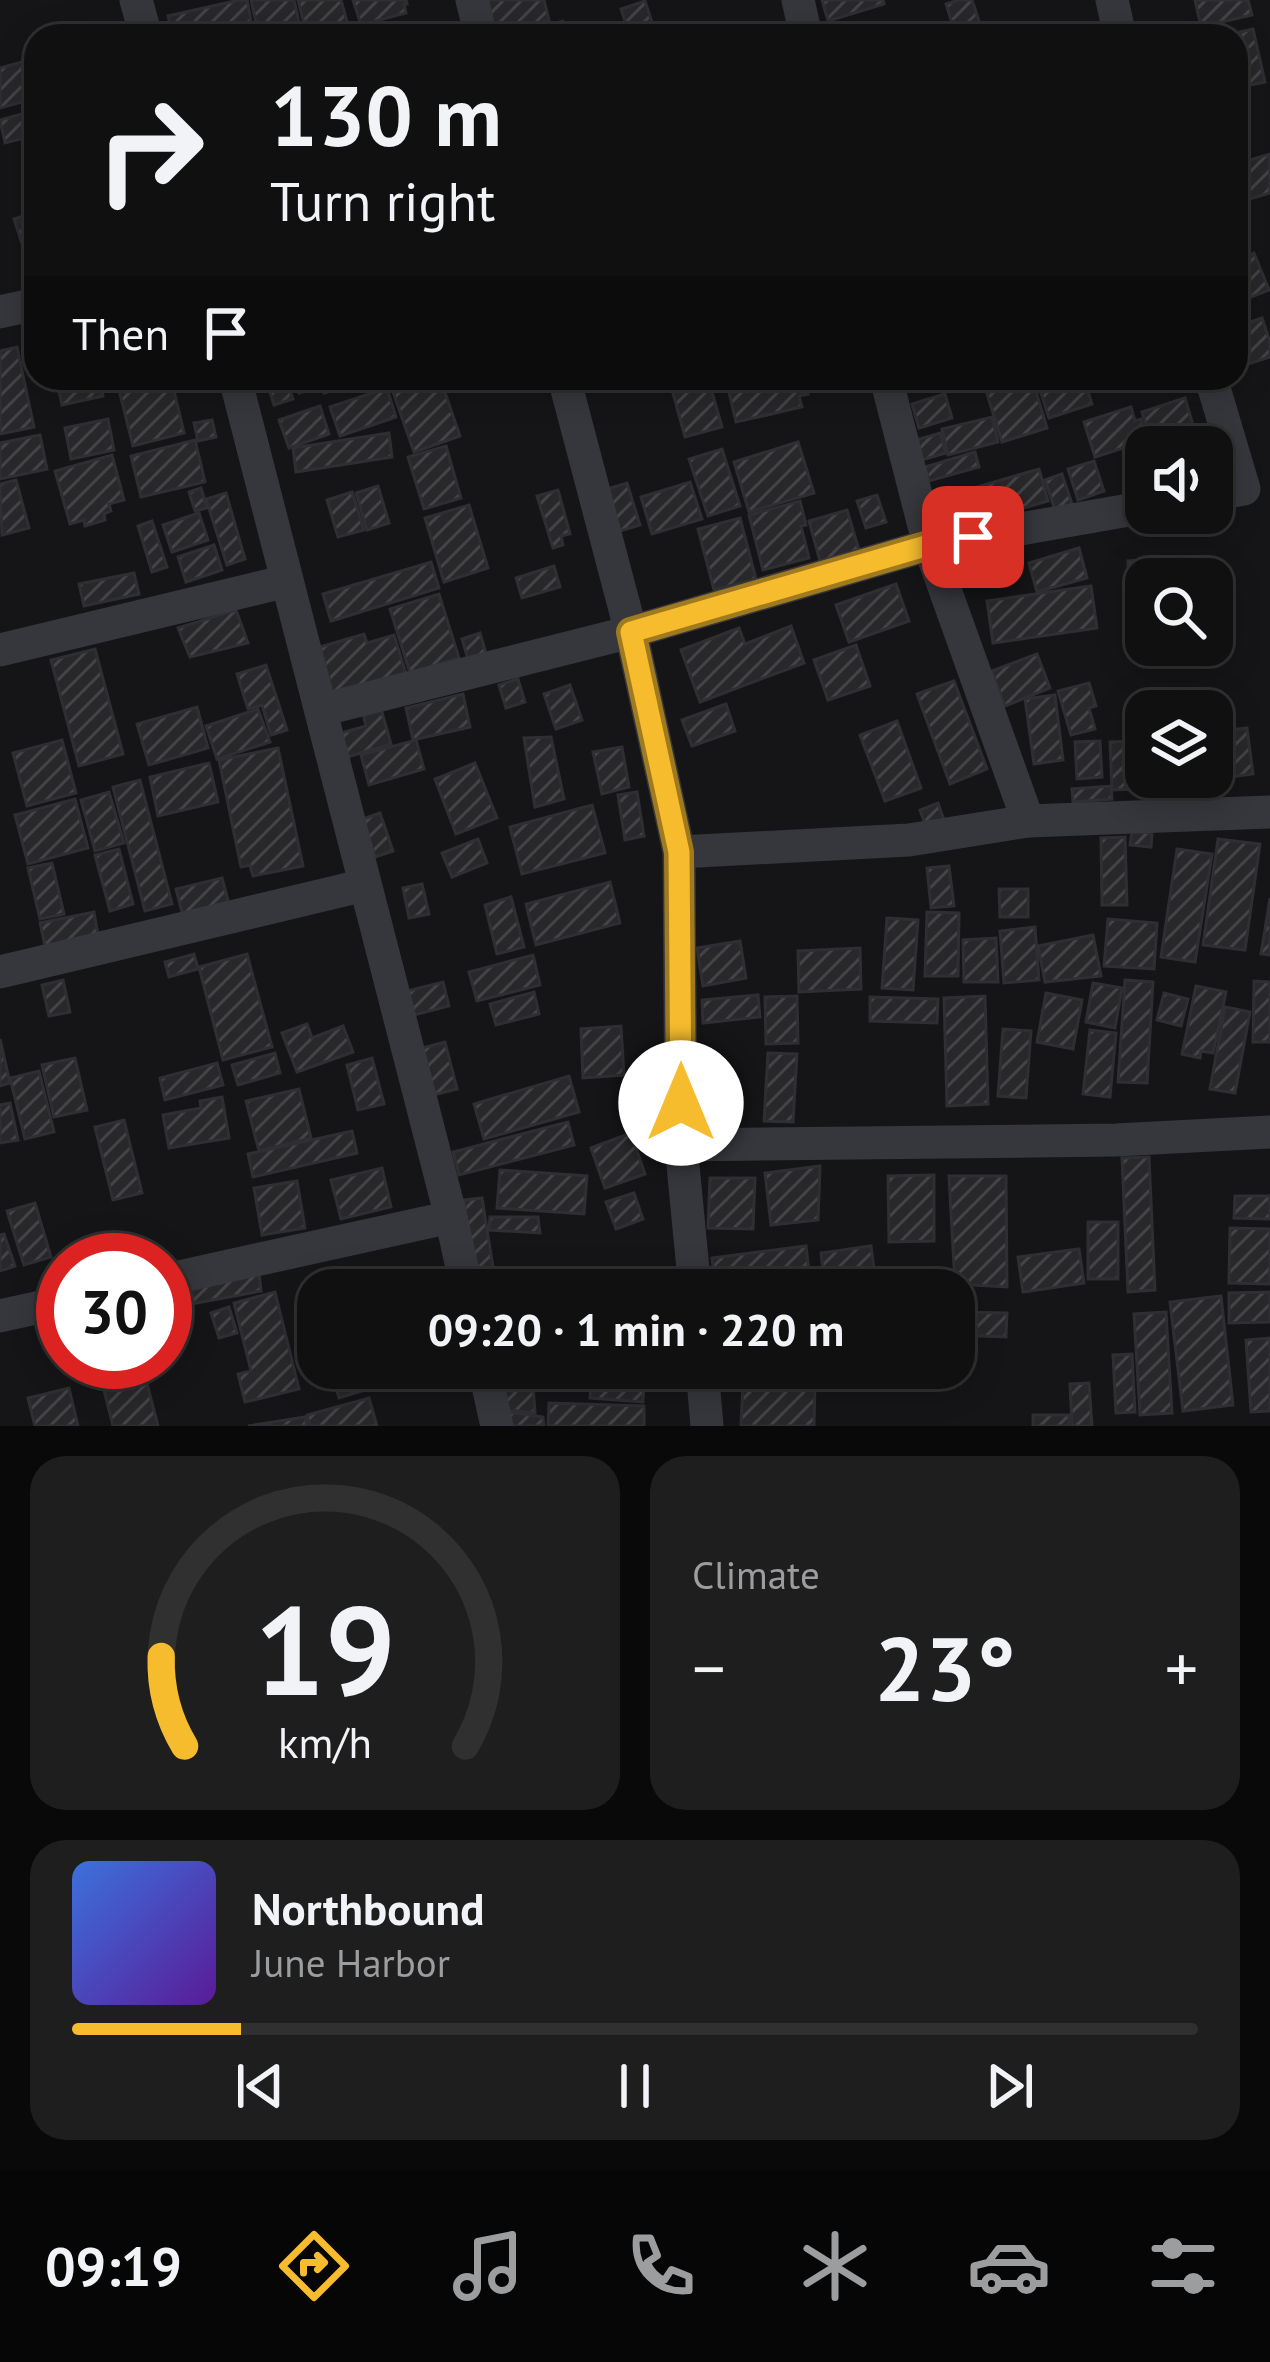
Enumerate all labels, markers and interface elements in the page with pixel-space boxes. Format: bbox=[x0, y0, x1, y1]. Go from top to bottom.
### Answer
text: 130 m bbox=[270, 60, 502, 169]
icon: right bbox=[72, 72, 228, 228]
text: Turn right bbox=[270, 166, 495, 236]
icon: arrive bbox=[193, 300, 259, 366]
text: Then bbox=[72, 304, 169, 362]
map controls bbox=[1125, 426, 1233, 798]
button: sound bbox=[1125, 426, 1233, 534]
pin bbox=[922, 486, 1024, 588]
icon: arrive bbox=[940, 504, 1006, 570]
button: search bbox=[1125, 558, 1233, 666]
button: layers bbox=[1125, 690, 1233, 798]
position arrow bbox=[618, 1040, 744, 1166]
speed limit sign: 30 bbox=[36, 1233, 192, 1389]
text: 09:20 · 1 min · 220 m bbox=[428, 1300, 844, 1358]
text: Climate bbox=[692, 1549, 820, 1600]
text: 19 bbox=[254, 1568, 396, 1729]
text: 23° bbox=[874, 1609, 1016, 1726]
text: − bbox=[692, 1625, 725, 1710]
text: + bbox=[1165, 1625, 1198, 1710]
text: km/h bbox=[278, 1714, 372, 1770]
text: Northbound bbox=[252, 1879, 484, 1937]
text: June Harbor bbox=[252, 1937, 450, 1988]
icon: previous bbox=[227, 2053, 293, 2119]
icon: pause bbox=[602, 2053, 668, 2119]
icon: next bbox=[977, 2053, 1043, 2119]
icon: directions bbox=[272, 2224, 356, 2308]
icon: music bbox=[446, 2224, 530, 2308]
icon: phone bbox=[619, 2224, 703, 2308]
icon: climate bbox=[793, 2224, 877, 2308]
icon: car bbox=[967, 2224, 1051, 2308]
icon: filters bbox=[1141, 2224, 1225, 2308]
text: 09:19 bbox=[45, 2231, 182, 2301]

